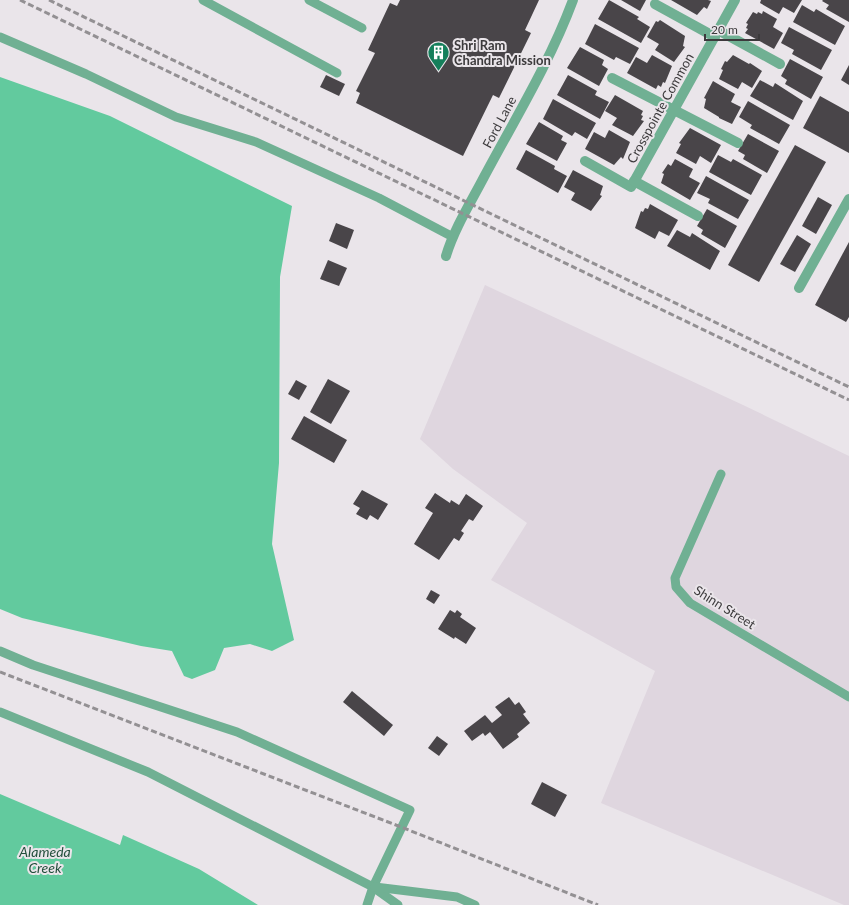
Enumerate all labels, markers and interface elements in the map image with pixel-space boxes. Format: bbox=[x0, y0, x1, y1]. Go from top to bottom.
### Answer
scale bar bbox=[705, 16, 759, 42]
text: 20 m bbox=[711, 22, 738, 37]
place label: Shri Ram Chandra Mission bbox=[454, 37, 551, 68]
building icon: Shri Ram Chandra Mission bbox=[426, 39, 452, 72]
street label: Crosspointe Common bbox=[623, 50, 697, 166]
street label: Ford Lane bbox=[479, 93, 519, 151]
street label: Shinn Street bbox=[691, 582, 759, 632]
water label: Alameda Creek bbox=[18, 843, 71, 876]

